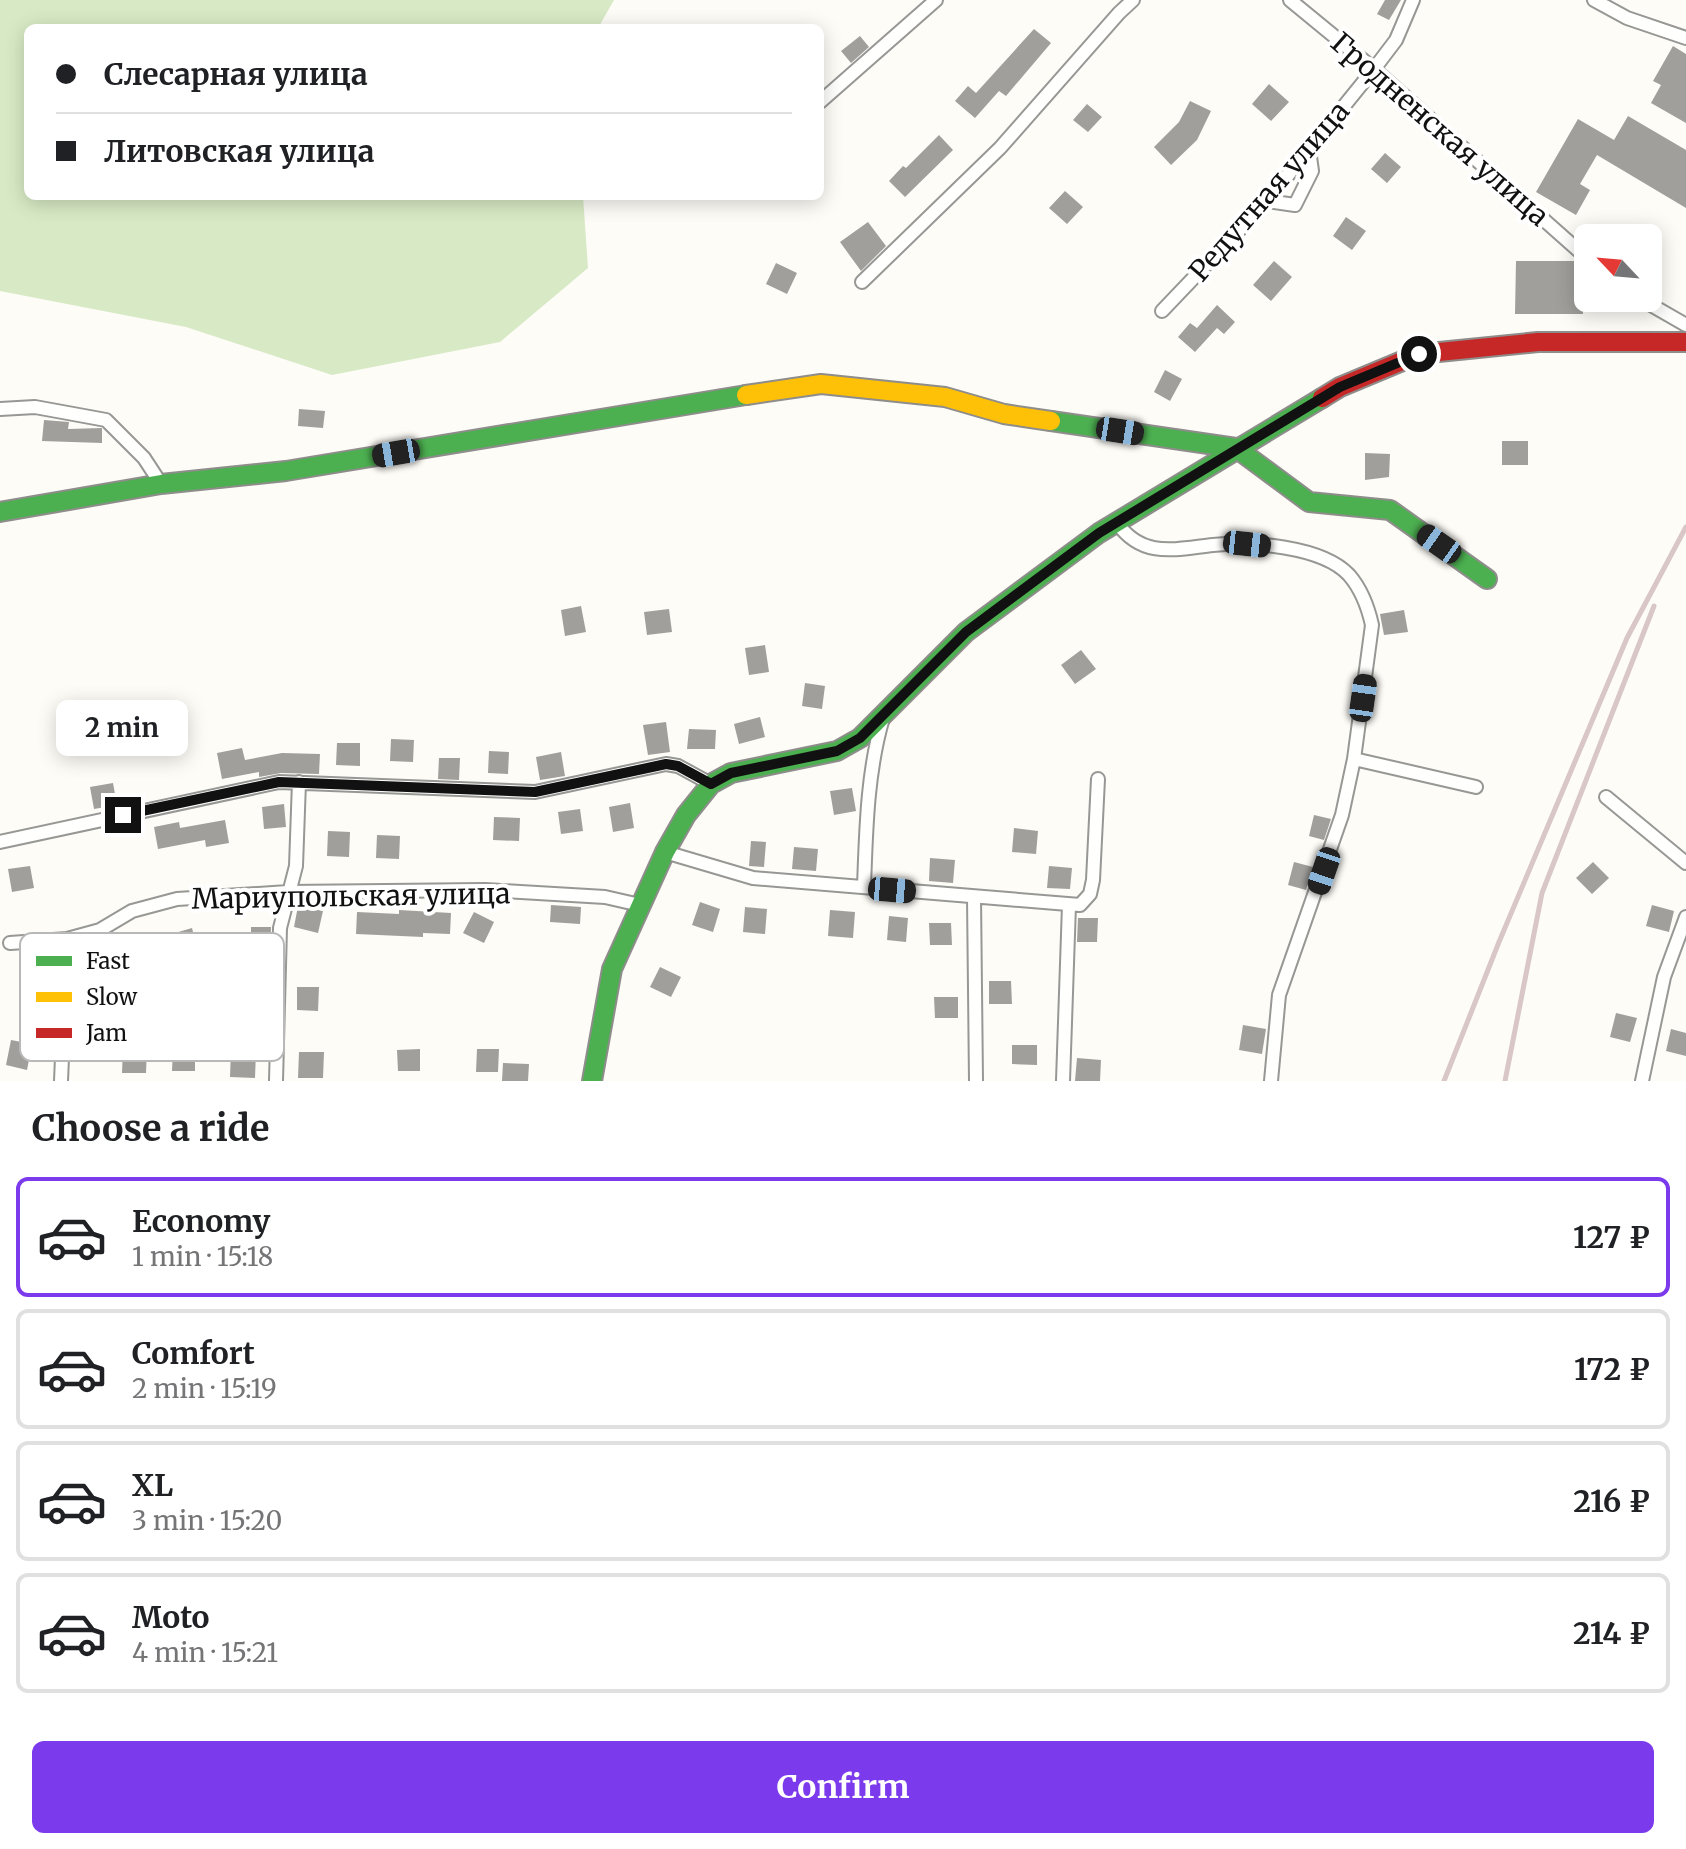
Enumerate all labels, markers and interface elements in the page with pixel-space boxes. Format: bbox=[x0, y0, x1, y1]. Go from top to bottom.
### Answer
street label: Гродненская улица bbox=[1324, 24, 1556, 234]
text: Слесарная улица bbox=[104, 55, 368, 93]
street label: Редутная улица bbox=[1181, 94, 1357, 288]
text: Литовская улица bbox=[104, 132, 375, 170]
north arrow bbox=[1574, 224, 1662, 312]
map controls bbox=[1574, 224, 1662, 312]
route start bbox=[1401, 336, 1437, 372]
car bbox=[1094, 415, 1146, 447]
car bbox=[370, 437, 422, 469]
car bbox=[1412, 520, 1466, 568]
car bbox=[1222, 530, 1272, 558]
car bbox=[1348, 673, 1378, 723]
callout: 2 min bbox=[57, 699, 189, 755]
text: 2 min bbox=[85, 711, 159, 744]
route end bbox=[105, 797, 141, 833]
car bbox=[1305, 844, 1343, 898]
street label: Мариупольская улица bbox=[191, 875, 511, 917]
car bbox=[867, 876, 917, 904]
legend bbox=[20, 933, 284, 1061]
text: Fast bbox=[86, 947, 130, 975]
text: Slow bbox=[86, 983, 137, 1011]
text: Jam bbox=[85, 1019, 127, 1047]
text: Choose a ride bbox=[32, 1106, 269, 1151]
icon: car bbox=[36, 1201, 108, 1273]
text: Economy bbox=[132, 1202, 270, 1240]
text: 127 ₽ bbox=[1573, 1218, 1650, 1256]
text: 1 min · 15:18 bbox=[132, 1240, 273, 1273]
icon: car bbox=[36, 1333, 108, 1405]
text: Comfort bbox=[132, 1334, 255, 1372]
text: 172 ₽ bbox=[1574, 1350, 1650, 1388]
text: 2 min · 15:19 bbox=[132, 1372, 277, 1405]
icon: car bbox=[36, 1465, 108, 1537]
text: XL bbox=[132, 1466, 173, 1504]
text: 216 ₽ bbox=[1573, 1482, 1650, 1520]
text: 3 min · 15:20 bbox=[132, 1504, 282, 1537]
icon: car bbox=[36, 1597, 108, 1669]
text: Moto bbox=[132, 1598, 210, 1636]
text: 214 ₽ bbox=[1573, 1614, 1650, 1652]
text: 4 min · 15:21 bbox=[132, 1636, 278, 1669]
button: Confirm bbox=[32, 1741, 1654, 1833]

